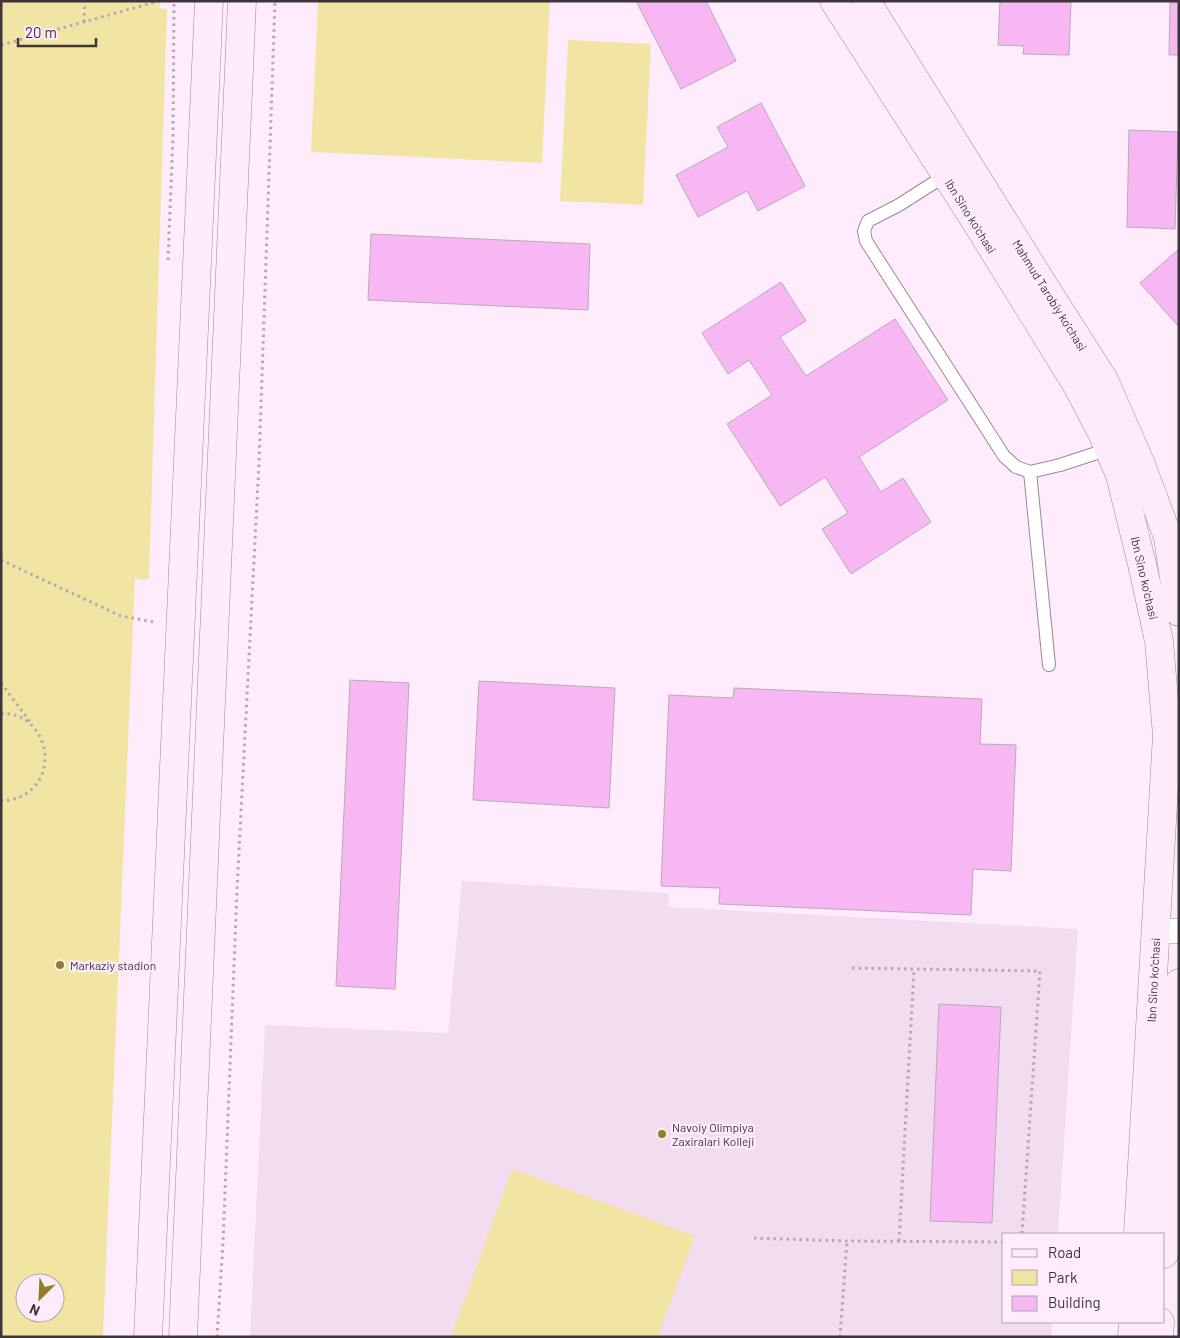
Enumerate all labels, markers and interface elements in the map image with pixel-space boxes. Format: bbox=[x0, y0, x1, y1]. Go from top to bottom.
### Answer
scale bar bbox=[18, 15, 95, 47]
text: 20 m bbox=[25, 23, 57, 41]
street label: Ibn Sino ko'chasi bbox=[943, 176, 999, 256]
street label: Mahmud Tarobiy ko'chasi bbox=[1010, 237, 1090, 353]
street label: Ibn Sino ko'chasi bbox=[1129, 535, 1161, 621]
street label: Ibn Sino ko'chasi bbox=[1144, 937, 1162, 1023]
place label: Markaziy stadion bbox=[70, 958, 156, 972]
marker: Markaziy stadion bbox=[54, 959, 66, 971]
place label: Navoiy Olimpiya Zaxiralari Kolleji bbox=[672, 1120, 754, 1148]
marker: Navoiy Olimpiya Zaxiralari Kolleji bbox=[656, 1128, 668, 1140]
legend bbox=[1002, 1233, 1165, 1323]
text: Road bbox=[1048, 1243, 1081, 1261]
text: Park bbox=[1048, 1268, 1078, 1286]
north arrow bbox=[15, 1273, 65, 1323]
text: Building bbox=[1048, 1293, 1101, 1311]
text: N bbox=[27, 1301, 42, 1320]

